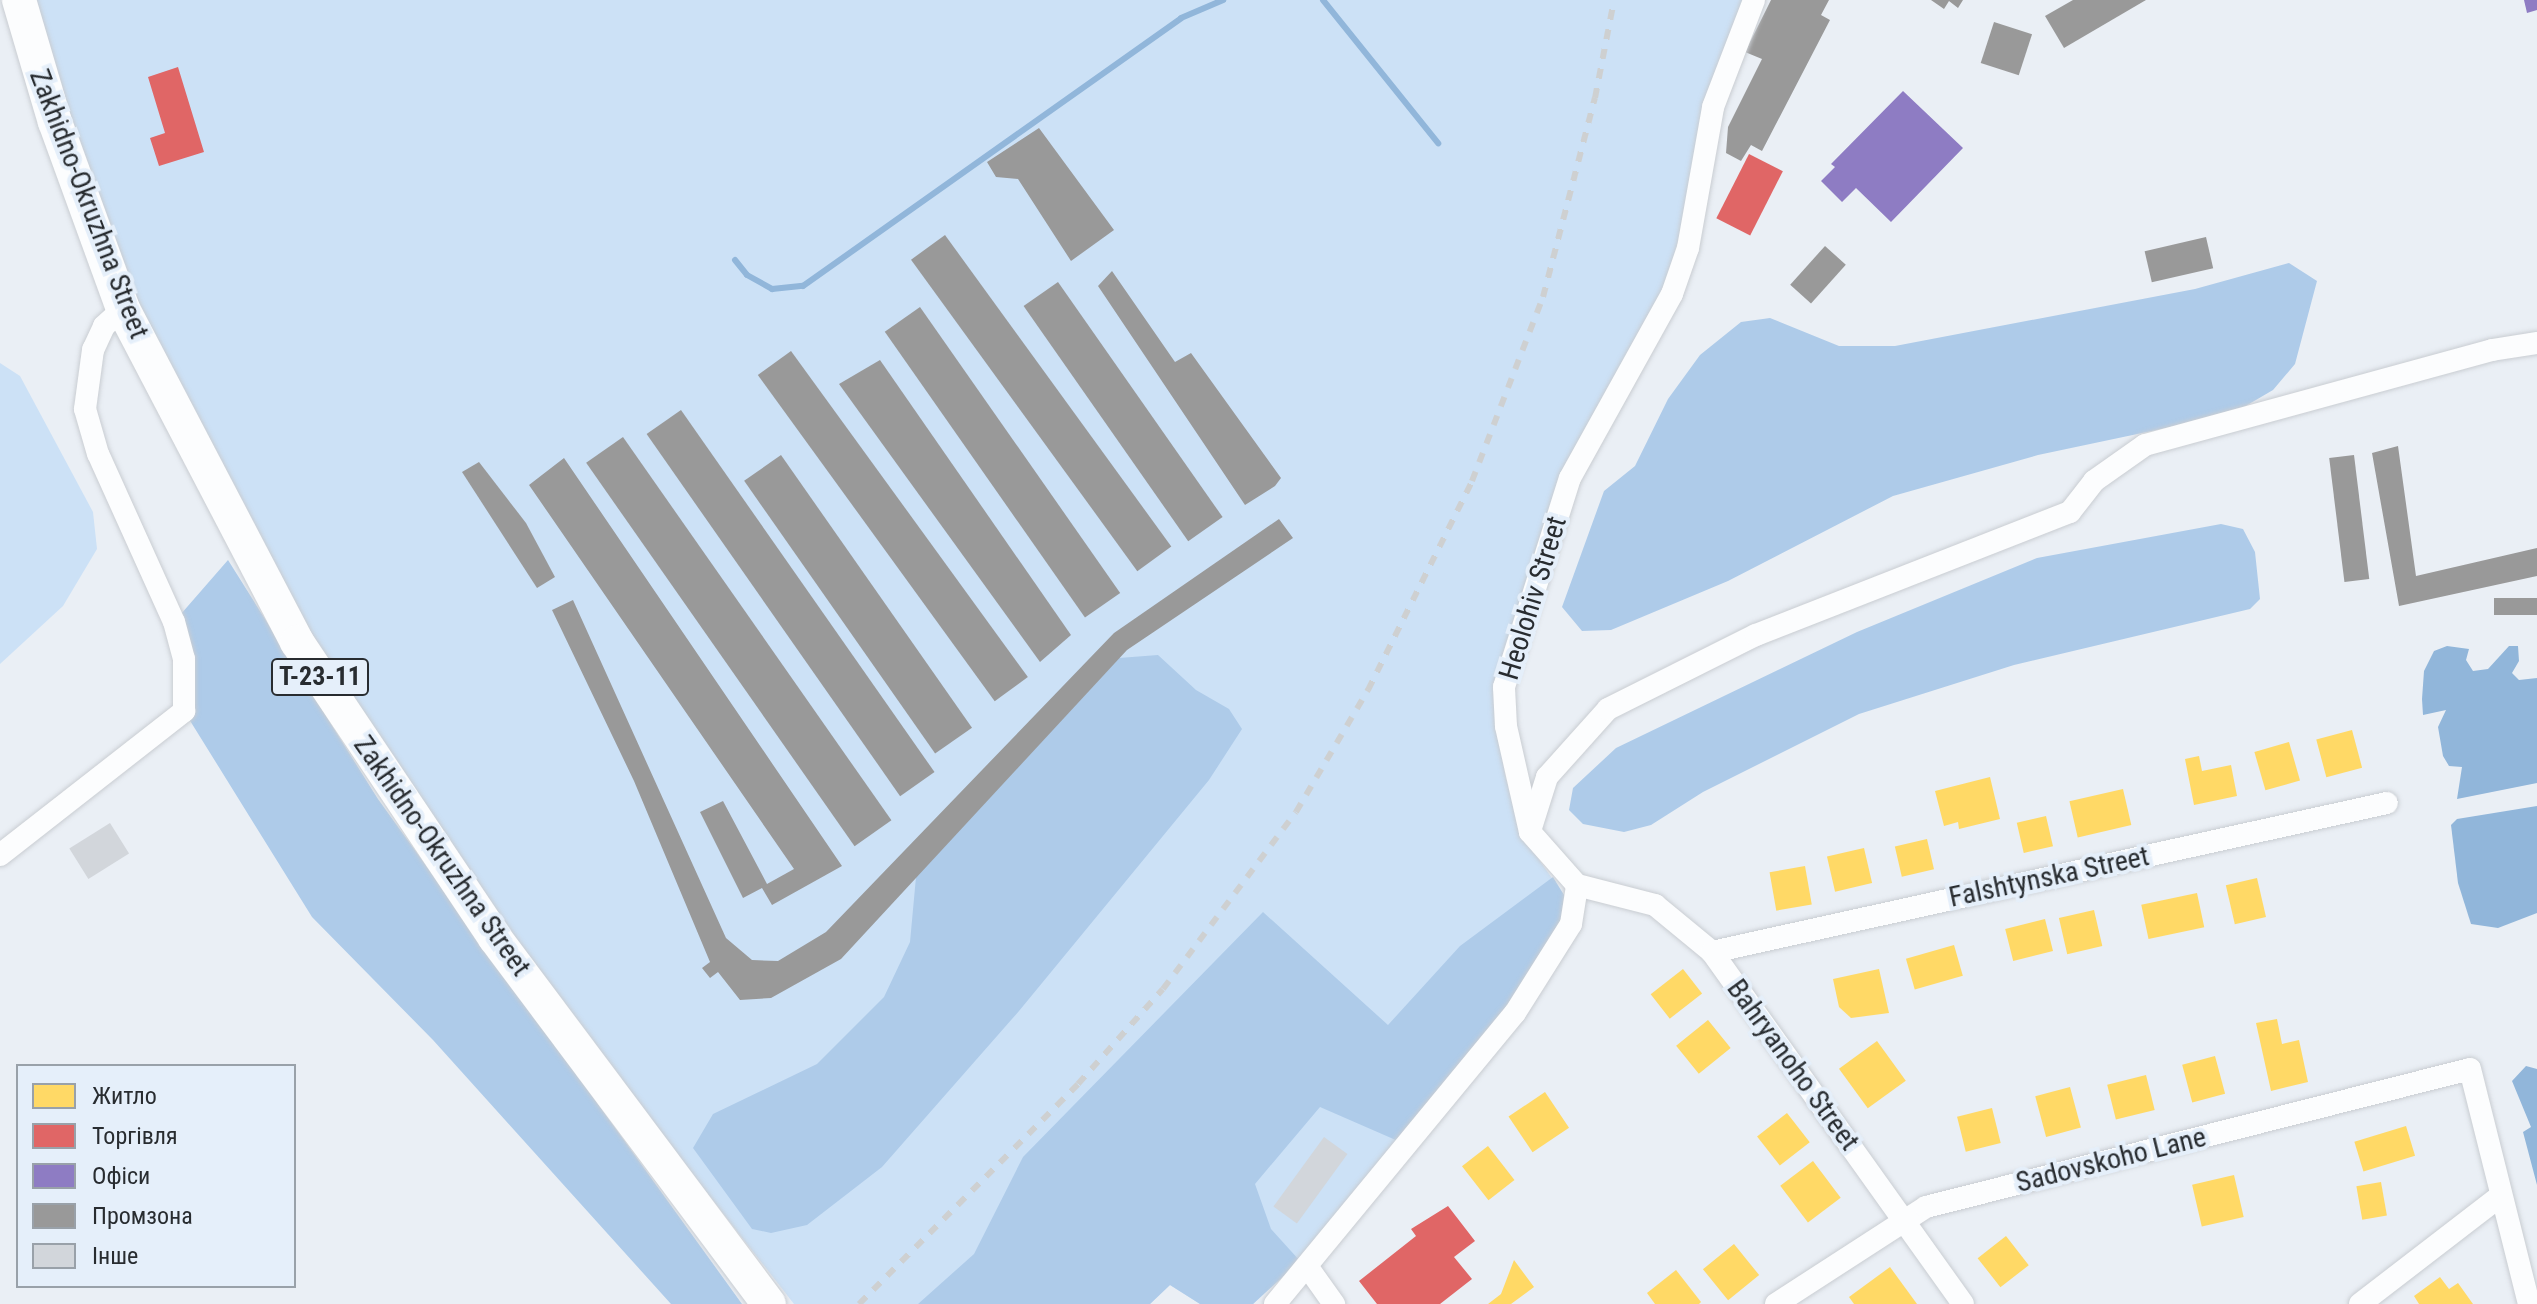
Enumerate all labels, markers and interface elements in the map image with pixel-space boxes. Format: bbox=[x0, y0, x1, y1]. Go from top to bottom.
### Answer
street label: Zakhidno-Okruzhna Street bbox=[22, 65, 156, 343]
street label: Heolohiv Street bbox=[1492, 512, 1574, 684]
road number: Т-23-11 bbox=[270, 655, 370, 699]
street label: Zakhidno-Okruzhna Street bbox=[346, 729, 538, 983]
street label: Falshtynska Street bbox=[1946, 839, 2152, 915]
street label: Bahryanoho Street bbox=[1720, 973, 1866, 1157]
legend bbox=[16, 1064, 296, 1288]
text: Житло bbox=[92, 1082, 157, 1110]
street label: Sadovskoho Lane bbox=[2013, 1120, 2209, 1200]
text: Торгівля bbox=[92, 1122, 178, 1150]
text: Офіси bbox=[92, 1162, 150, 1190]
text: Промзона bbox=[92, 1202, 193, 1230]
text: Інше bbox=[92, 1242, 138, 1270]

